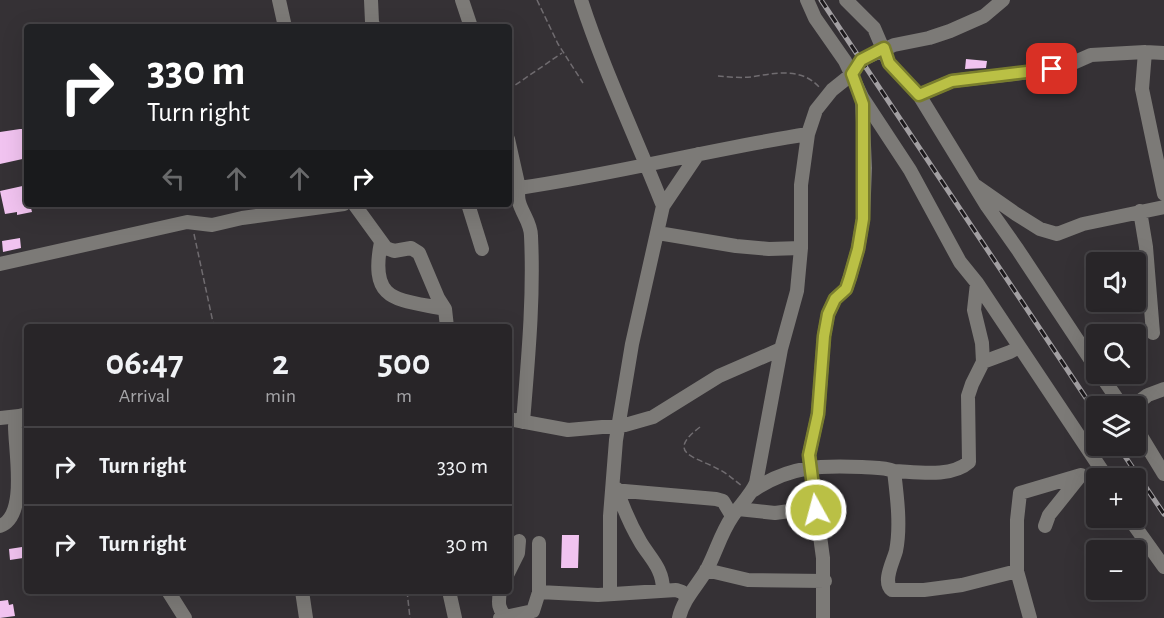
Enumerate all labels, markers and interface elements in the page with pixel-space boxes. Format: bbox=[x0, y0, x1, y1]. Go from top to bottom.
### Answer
pin bbox=[1026, 43, 1077, 94]
icon: right bbox=[48, 48, 126, 126]
text: 330 m bbox=[147, 50, 245, 92]
icon: arrive bbox=[1035, 52, 1068, 85]
text: Turn right bbox=[147, 99, 250, 126]
icon: left bbox=[157, 162, 190, 195]
icon: ahead bbox=[220, 162, 253, 195]
icon: ahead bbox=[283, 162, 316, 195]
icon: right bbox=[346, 162, 379, 195]
map controls bbox=[1086, 252, 1146, 600]
button: sound bbox=[1086, 252, 1146, 312]
button: search bbox=[1086, 324, 1146, 384]
text: 06:47 bbox=[105, 345, 183, 381]
text: 2 bbox=[272, 345, 289, 381]
text: 500 bbox=[378, 345, 431, 381]
text: Arrival bbox=[119, 386, 170, 406]
text: min bbox=[265, 386, 296, 406]
text: m bbox=[396, 386, 412, 406]
button: layers bbox=[1086, 396, 1146, 456]
icon: right bbox=[48, 450, 81, 483]
text: Turn right bbox=[99, 455, 186, 477]
text: 330 m bbox=[437, 455, 488, 477]
button: + bbox=[1086, 468, 1146, 528]
position arrow bbox=[784, 478, 848, 542]
icon: right bbox=[48, 528, 81, 561]
text: Turn right bbox=[99, 533, 186, 555]
text: 30 m bbox=[446, 533, 488, 555]
button: − bbox=[1086, 540, 1146, 600]

